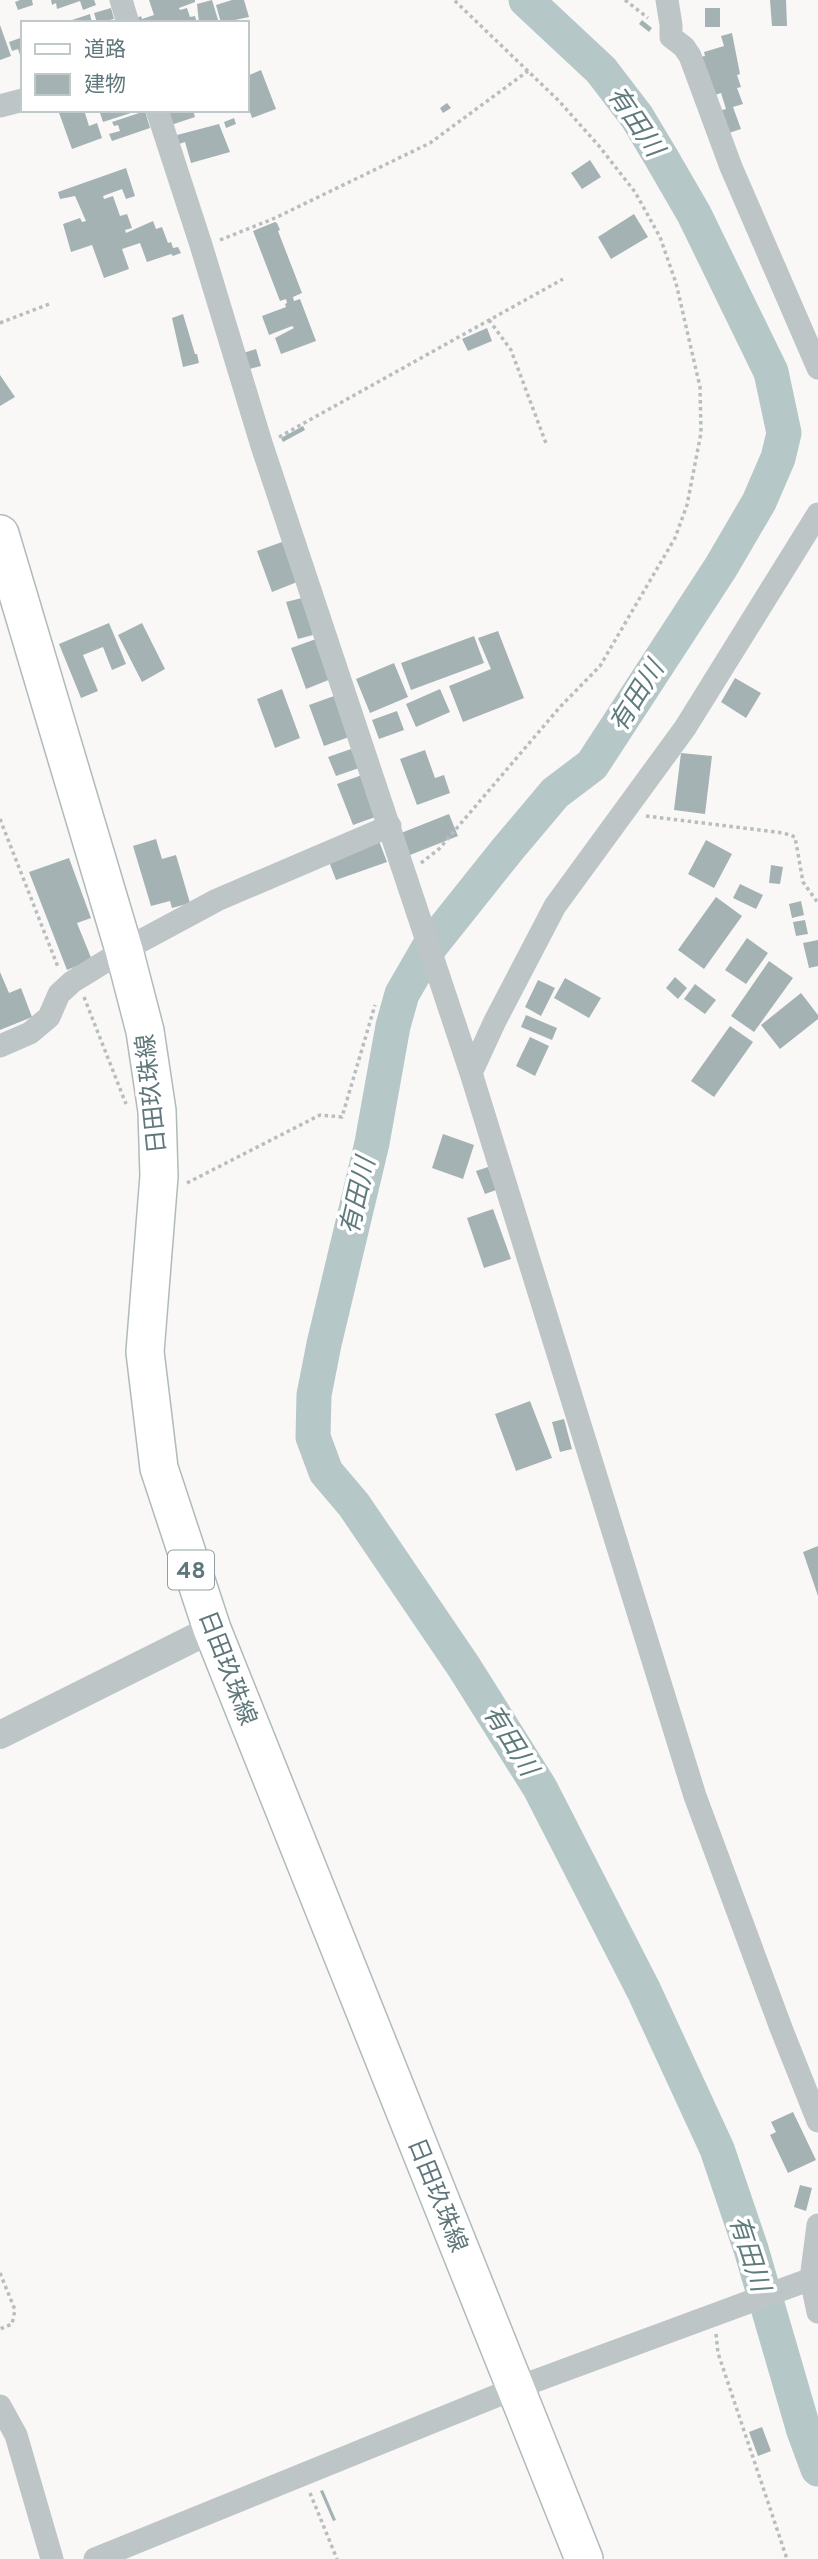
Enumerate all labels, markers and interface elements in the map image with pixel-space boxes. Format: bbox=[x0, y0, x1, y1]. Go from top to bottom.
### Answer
legend bbox=[21, 21, 248, 112]
text: 道路 bbox=[84, 37, 126, 64]
text: 建物 bbox=[84, 72, 126, 99]
water label: 有田川 bbox=[598, 81, 671, 166]
water label: 有田川 bbox=[603, 653, 674, 739]
street label: 日田玖珠線 bbox=[132, 1033, 174, 1155]
water label: 有田川 bbox=[335, 1152, 385, 1238]
road number: 48 bbox=[168, 1550, 214, 1590]
street label: 日田玖珠線 bbox=[191, 1607, 262, 1730]
water label: 有田川 bbox=[474, 1700, 545, 1786]
street label: 日田玖珠線 bbox=[400, 2134, 473, 2257]
water label: 有田川 bbox=[720, 2212, 776, 2299]

